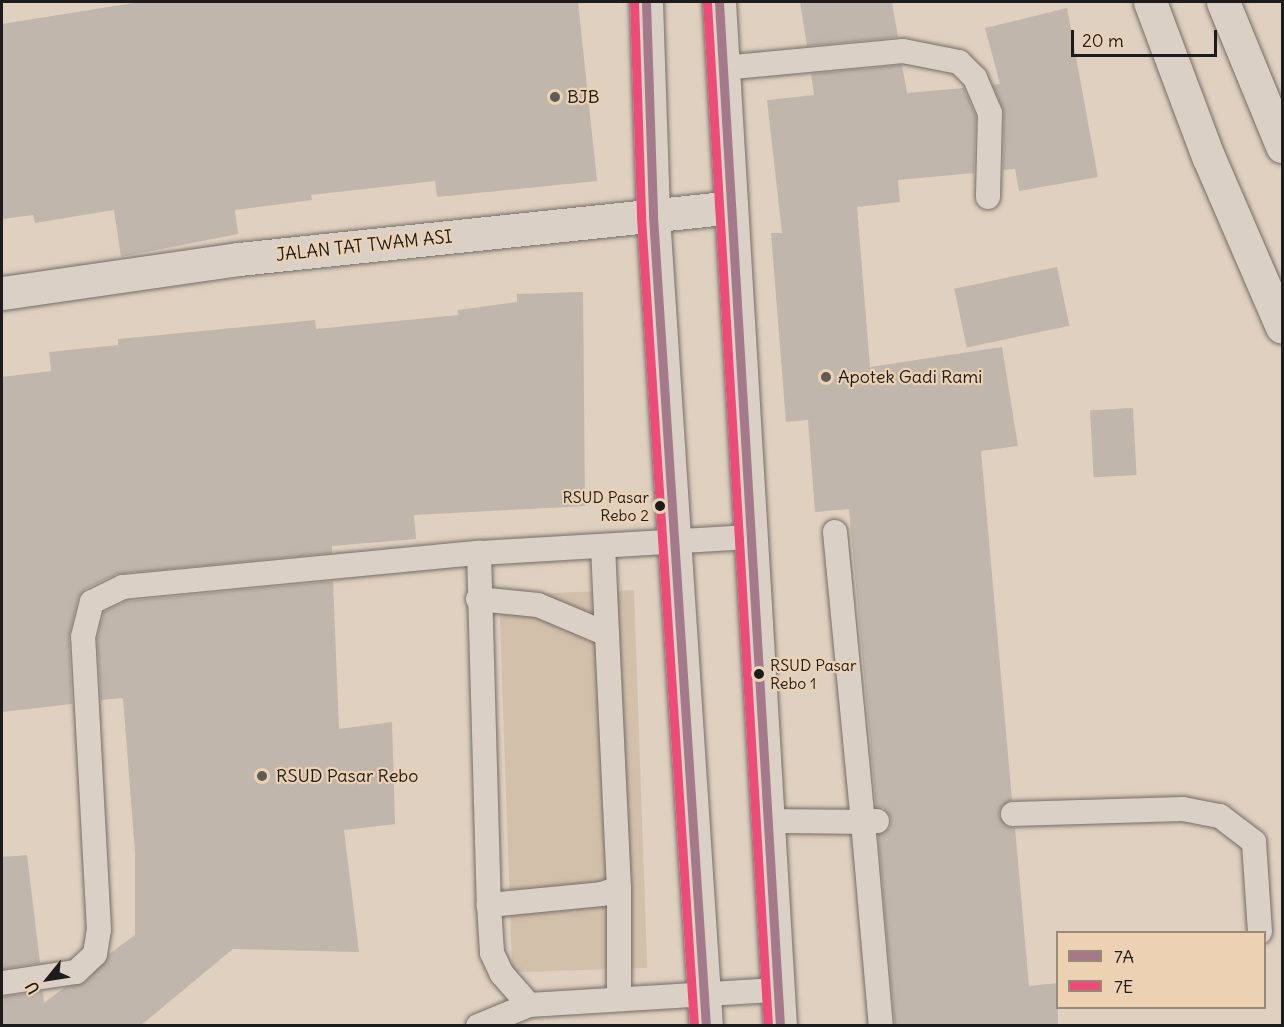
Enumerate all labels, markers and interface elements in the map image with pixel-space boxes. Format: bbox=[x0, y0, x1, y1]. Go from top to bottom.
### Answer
scale bar bbox=[1074, 18, 1220, 56]
text: 20 m bbox=[1082, 29, 1124, 52]
place label: BJB bbox=[567, 86, 600, 108]
marker: BJB bbox=[548, 90, 562, 104]
street label: JALAN TAT TWAM ASI bbox=[275, 226, 453, 266]
place label: Apotek Gadi Rami bbox=[838, 366, 982, 388]
marker: Apotek Gadi Rami bbox=[819, 370, 833, 384]
place label: RSUD Pasar Rebo 2 bbox=[563, 487, 649, 525]
marker: RSUD Pasar Rebo 2 bbox=[654, 500, 666, 512]
place label: RSUD Pasar Rebo 1 bbox=[770, 655, 856, 693]
marker: RSUD Pasar Rebo 1 bbox=[753, 668, 765, 680]
place label: RSUD Pasar Rebo bbox=[276, 765, 418, 787]
marker: RSUD Pasar Rebo bbox=[253, 767, 271, 785]
legend bbox=[1056, 931, 1266, 1009]
text: 7A bbox=[1114, 945, 1134, 968]
north arrow bbox=[18, 949, 78, 1009]
text: 7E bbox=[1114, 975, 1133, 998]
text: U bbox=[21, 978, 44, 998]

